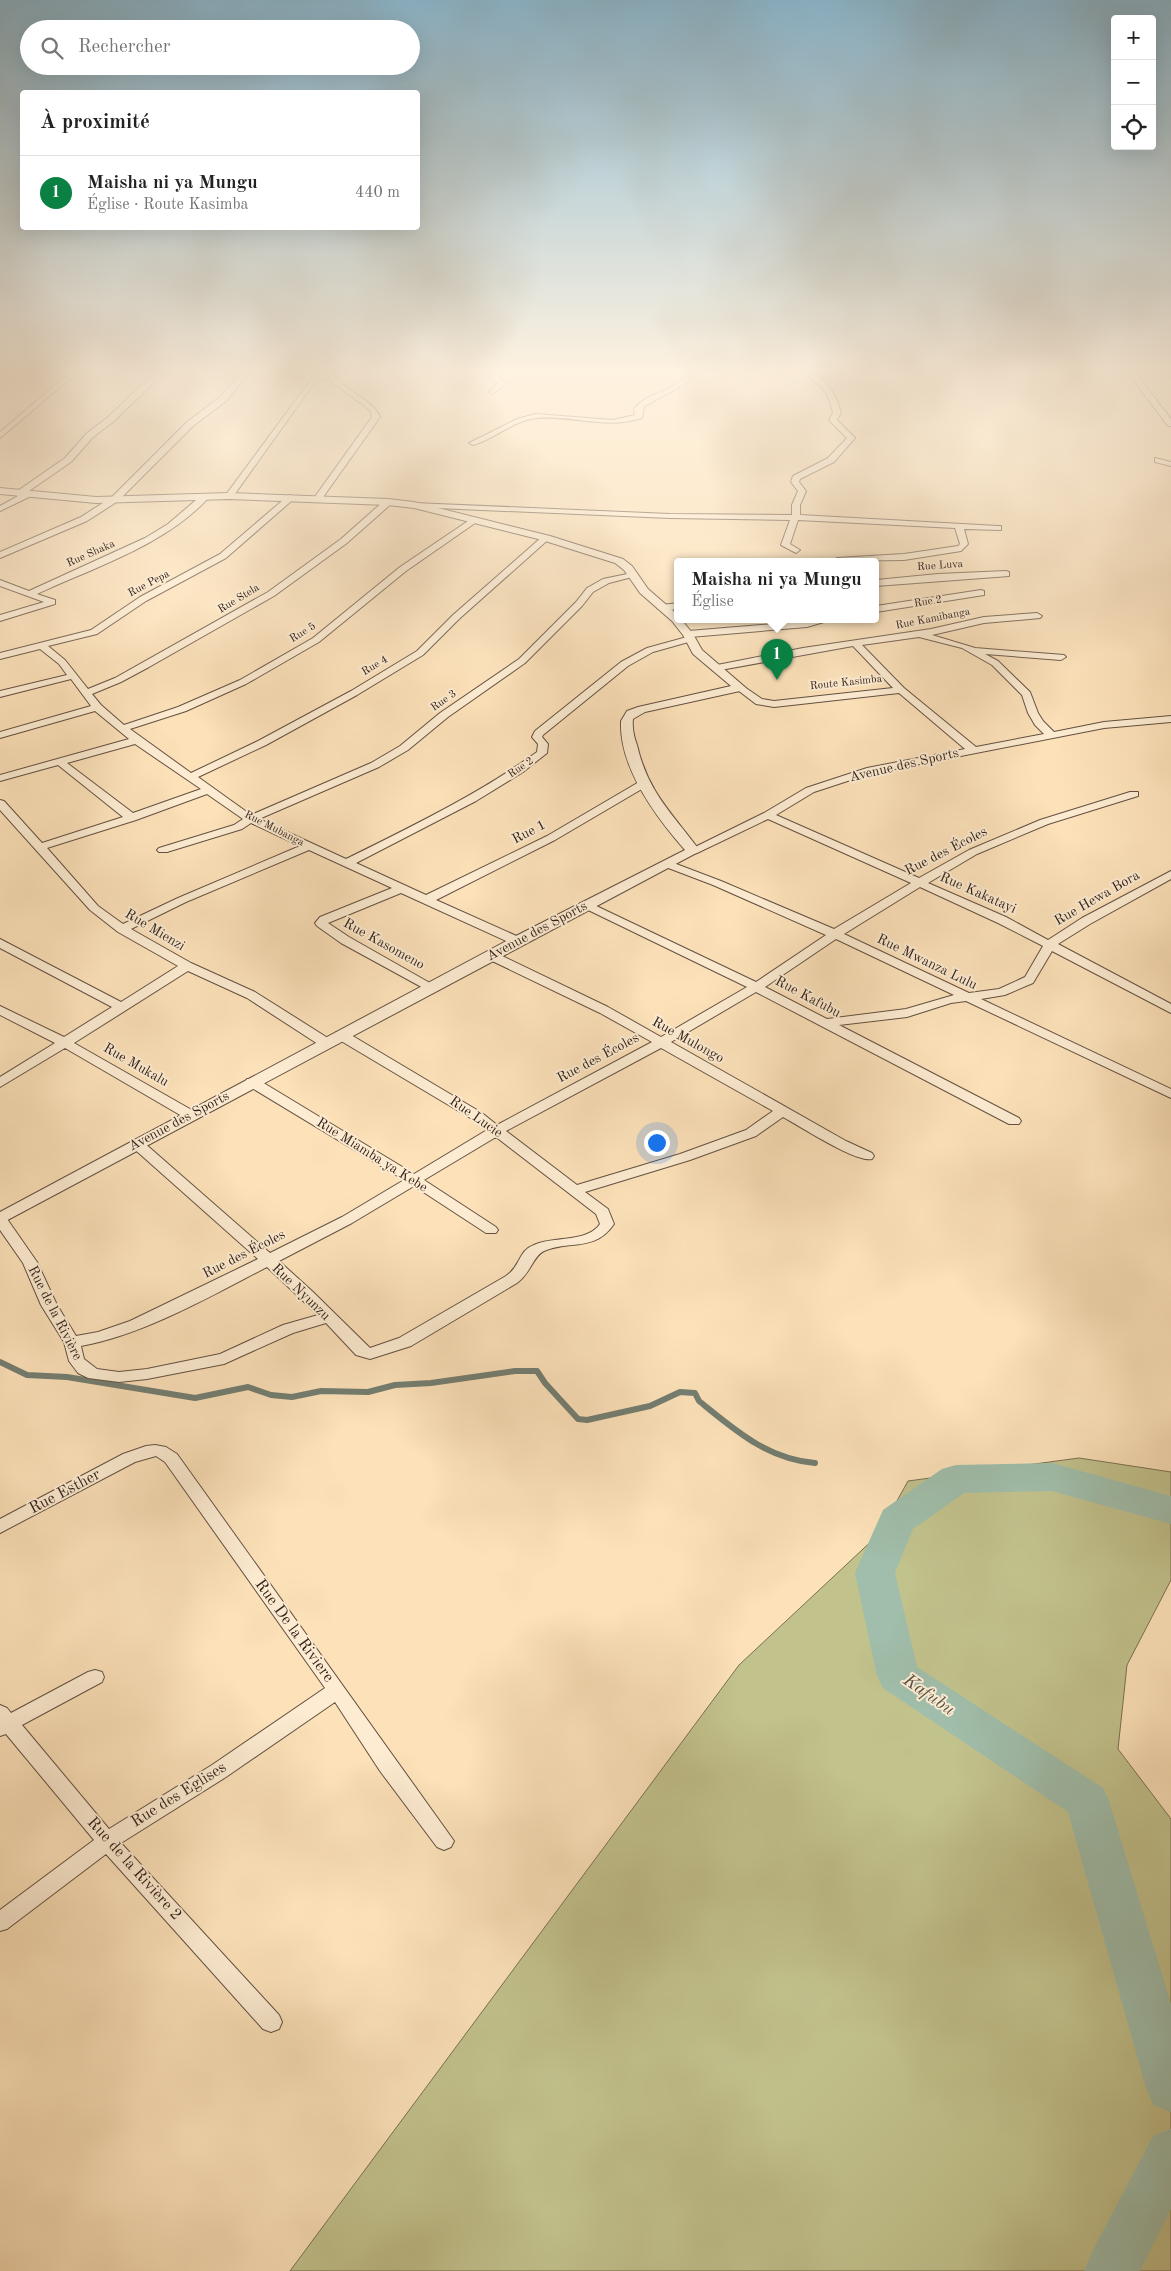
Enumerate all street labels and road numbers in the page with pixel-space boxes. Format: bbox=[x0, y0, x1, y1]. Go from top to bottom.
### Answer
street label: Rue Shaka bbox=[65, 538, 117, 569]
street label: Rue Luva bbox=[917, 559, 964, 573]
street label: Rue Pepa bbox=[127, 568, 172, 599]
street label: Rue Stela bbox=[216, 582, 262, 616]
street label: Rue 2 bbox=[913, 594, 943, 610]
street label: Rue Kamibanga bbox=[895, 606, 972, 632]
street label: Rue 5 bbox=[288, 621, 318, 645]
street label: Rue 4 bbox=[360, 654, 390, 678]
street label: Route Kasimba bbox=[809, 674, 883, 692]
street label: Rue 3 bbox=[429, 688, 459, 714]
street label: Avenue des Sports bbox=[848, 746, 960, 784]
street label: Rue 2 bbox=[506, 756, 536, 780]
street label: Rue Mubanga bbox=[242, 809, 306, 849]
street label: Rue 1 bbox=[510, 817, 548, 847]
street label: Rue des Écoles bbox=[901, 822, 990, 878]
street label: Rue Hewa Bora bbox=[1052, 868, 1142, 928]
street label: Rue Kakatayi bbox=[938, 870, 1019, 916]
street label: Avenue des Sports bbox=[484, 899, 590, 963]
street label: Rue Mienzi bbox=[123, 907, 188, 953]
street label: Rue Kasomeno bbox=[341, 916, 427, 972]
street label: Rue Mwanza Lulu bbox=[875, 932, 980, 993]
street label: Rue Kafubu bbox=[773, 974, 844, 1020]
street label: Rue Mulongo bbox=[650, 1015, 726, 1066]
street label: Rue des Écoles bbox=[553, 1028, 641, 1085]
street label: Rue Mukalu bbox=[101, 1041, 171, 1089]
street label: Avenue des Sports bbox=[126, 1089, 232, 1153]
street label: Rue Lucie bbox=[447, 1094, 505, 1140]
street label: Rue Miamba ya Kebe bbox=[314, 1115, 430, 1195]
street label: Rue des Écoles bbox=[199, 1225, 288, 1281]
street label: Rue Nyunzu bbox=[269, 1261, 333, 1323]
street label: Rue de la Rivière bbox=[25, 1264, 85, 1362]
street label: Rue Esther bbox=[27, 1466, 104, 1517]
street label: Rue De la Riviere bbox=[251, 1577, 337, 1685]
street label: Rue des Eglises bbox=[129, 1759, 229, 1831]
street label: Rue de la Rivière 2 bbox=[84, 1814, 184, 1924]

